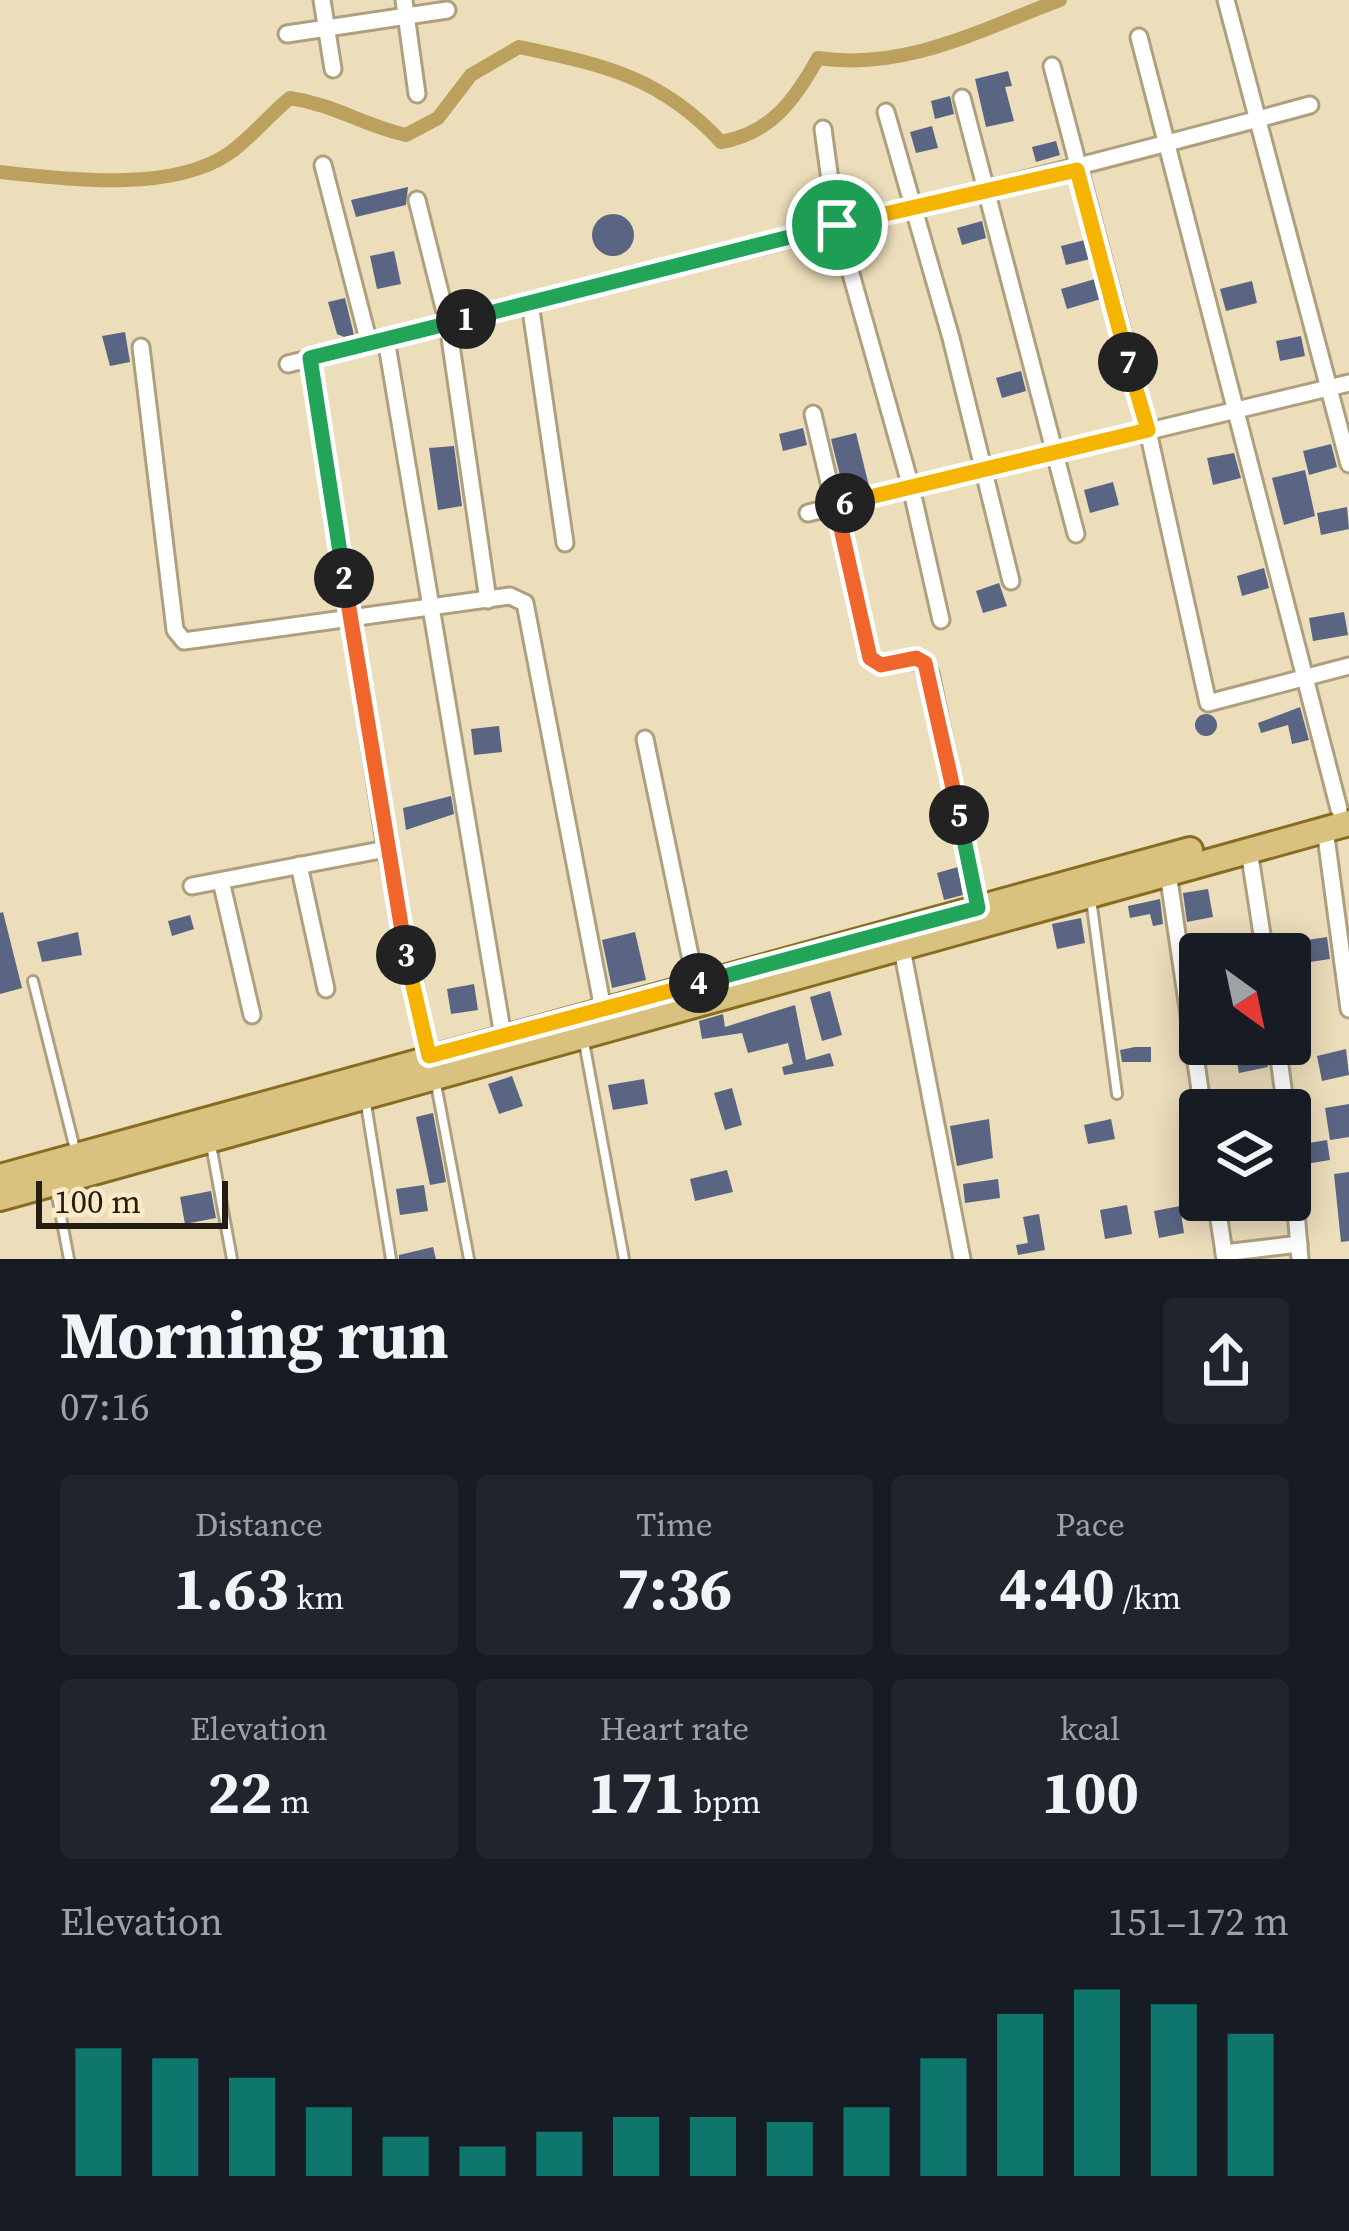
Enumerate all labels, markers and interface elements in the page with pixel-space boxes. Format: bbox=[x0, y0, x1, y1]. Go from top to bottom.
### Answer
pin bbox=[786, 174, 888, 276]
icon: arrive bbox=[804, 192, 870, 258]
pin: 1 bbox=[436, 289, 496, 349]
text: 1 bbox=[457, 296, 475, 341]
pin: 7 bbox=[1098, 332, 1158, 392]
text: 7 bbox=[1119, 339, 1137, 384]
pin: 6 bbox=[815, 473, 875, 533]
text: 6 bbox=[836, 480, 854, 525]
pin: 2 bbox=[314, 548, 374, 608]
text: 2 bbox=[335, 555, 353, 600]
pin: 5 bbox=[929, 785, 989, 845]
text: 5 bbox=[950, 792, 968, 837]
pin: 3 bbox=[376, 925, 436, 985]
text: 3 bbox=[397, 932, 415, 977]
north arrow bbox=[1179, 933, 1311, 1065]
map controls bbox=[1179, 933, 1311, 1221]
pin: 4 bbox=[669, 953, 729, 1013]
text: 4 bbox=[690, 960, 708, 1005]
button: layers bbox=[1179, 1089, 1311, 1221]
scale bar bbox=[36, 1175, 228, 1228]
text: 100 m bbox=[54, 1179, 141, 1224]
text: Morning run bbox=[60, 1290, 449, 1380]
button: share bbox=[1163, 1298, 1289, 1424]
text: 07:16 bbox=[60, 1380, 150, 1433]
text: Distance bbox=[195, 1502, 323, 1547]
text: Time bbox=[636, 1502, 713, 1547]
text: Pace bbox=[1056, 1502, 1125, 1547]
text: 1.63 bbox=[173, 1547, 289, 1629]
text: 7:36 bbox=[617, 1547, 732, 1629]
text: 4:40 bbox=[999, 1547, 1115, 1629]
text: km bbox=[289, 1575, 344, 1620]
text: /km bbox=[1115, 1575, 1181, 1620]
text: Elevation bbox=[190, 1706, 328, 1751]
text: Heart rate bbox=[600, 1706, 749, 1751]
text: kcal bbox=[1060, 1706, 1120, 1751]
text: 22 bbox=[208, 1751, 273, 1833]
text: 171 bbox=[588, 1751, 686, 1833]
text: 100 bbox=[1041, 1751, 1139, 1833]
text: m bbox=[273, 1779, 310, 1824]
text: bpm bbox=[686, 1779, 761, 1824]
text: Elevation bbox=[60, 1895, 223, 1948]
text: 151–172 m bbox=[1108, 1895, 1289, 1948]

